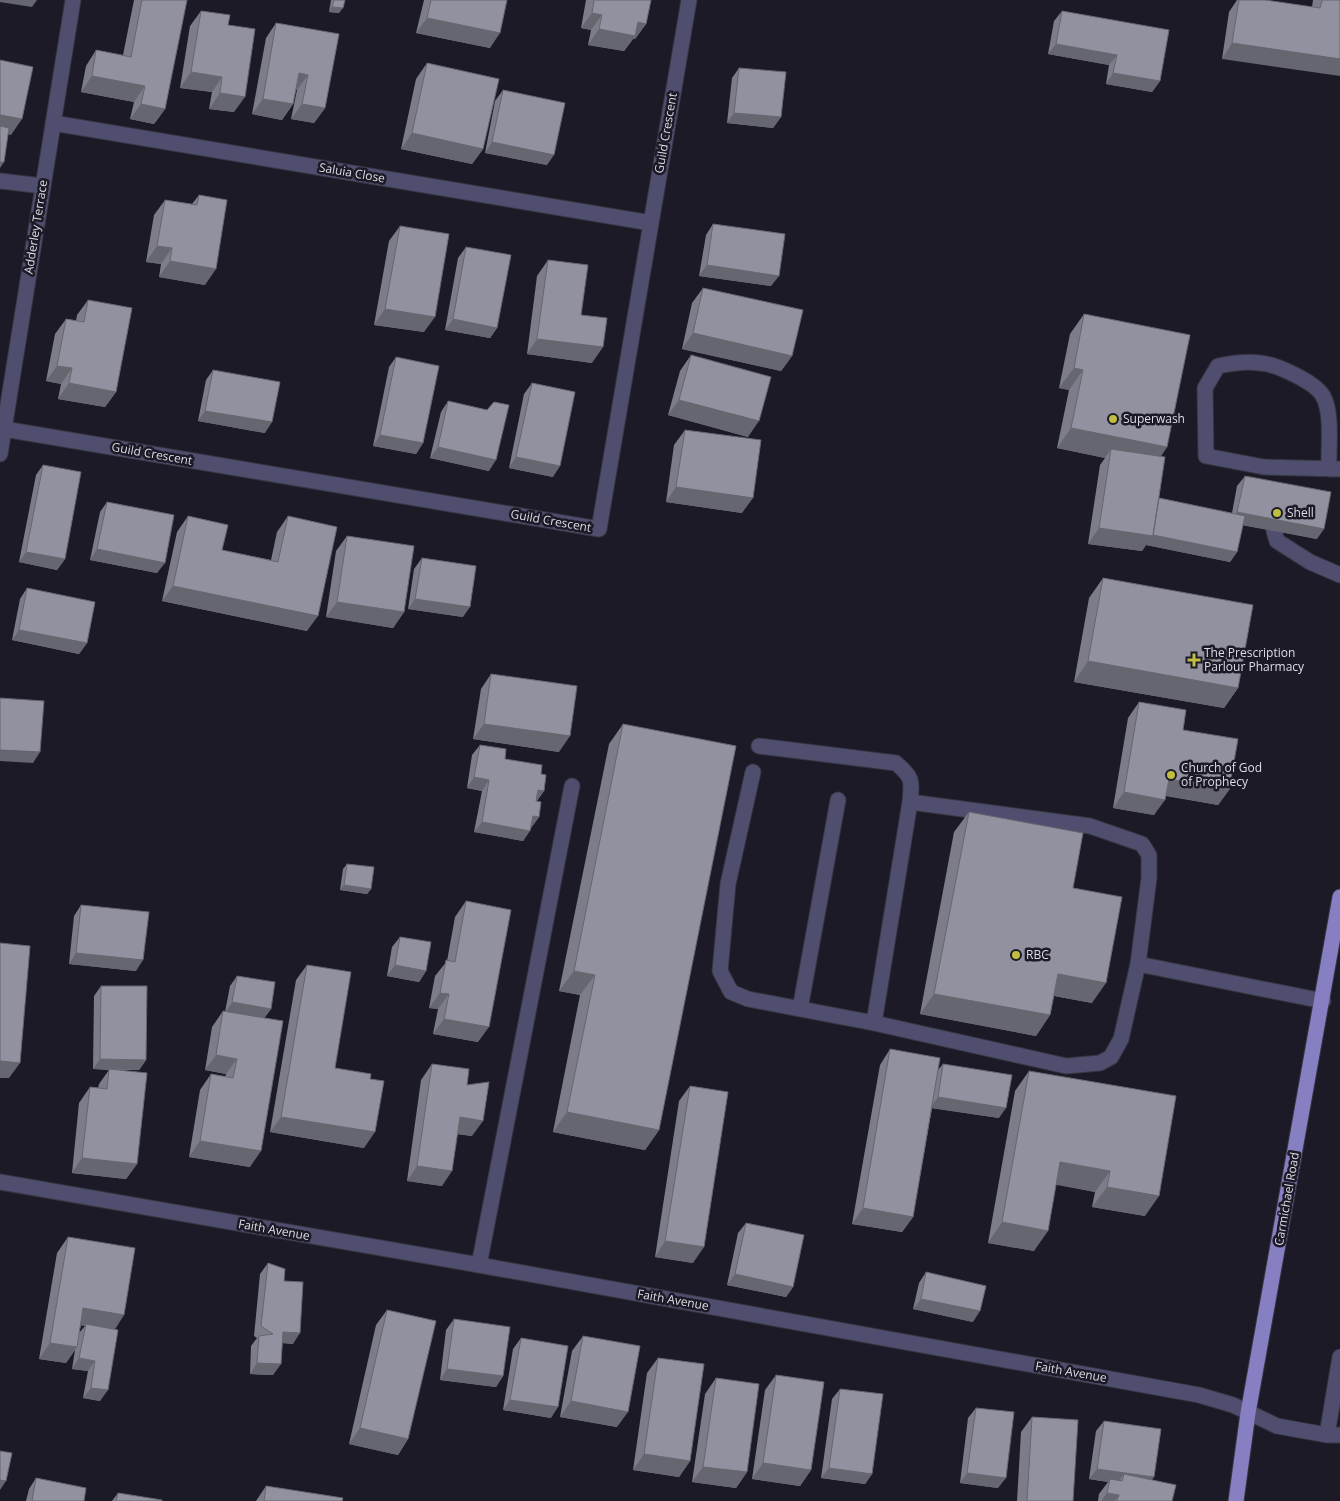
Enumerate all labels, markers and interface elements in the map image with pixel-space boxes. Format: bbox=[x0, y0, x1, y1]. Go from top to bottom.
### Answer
street label: Guild Crescent bbox=[650, 91, 681, 175]
street label: Saluia Close bbox=[318, 158, 387, 187]
street label: Adderley Terrace bbox=[20, 178, 51, 275]
place label: Superwash bbox=[1123, 410, 1185, 427]
marker: Superwash bbox=[1107, 413, 1119, 425]
street label: Guild Crescent bbox=[110, 438, 194, 469]
place label: Shell bbox=[1287, 504, 1314, 521]
street label: Guild Crescent bbox=[509, 505, 593, 536]
marker: Shell bbox=[1271, 507, 1283, 519]
place label: The Prescription Parlour Pharmacy bbox=[1204, 644, 1305, 675]
marker: The Prescription Parlour Pharmacy bbox=[1188, 654, 1200, 666]
place label: Church of God of Prophecy bbox=[1181, 759, 1262, 790]
marker: Church of God of Prophecy bbox=[1165, 769, 1177, 781]
place label: RBC bbox=[1026, 946, 1049, 963]
marker: RBC bbox=[1010, 949, 1022, 961]
street label: Carmichael Road bbox=[1270, 1151, 1303, 1247]
street label: Faith Avenue bbox=[237, 1215, 311, 1244]
street label: Faith Avenue bbox=[636, 1285, 710, 1314]
street label: Faith Avenue bbox=[1034, 1357, 1108, 1386]

